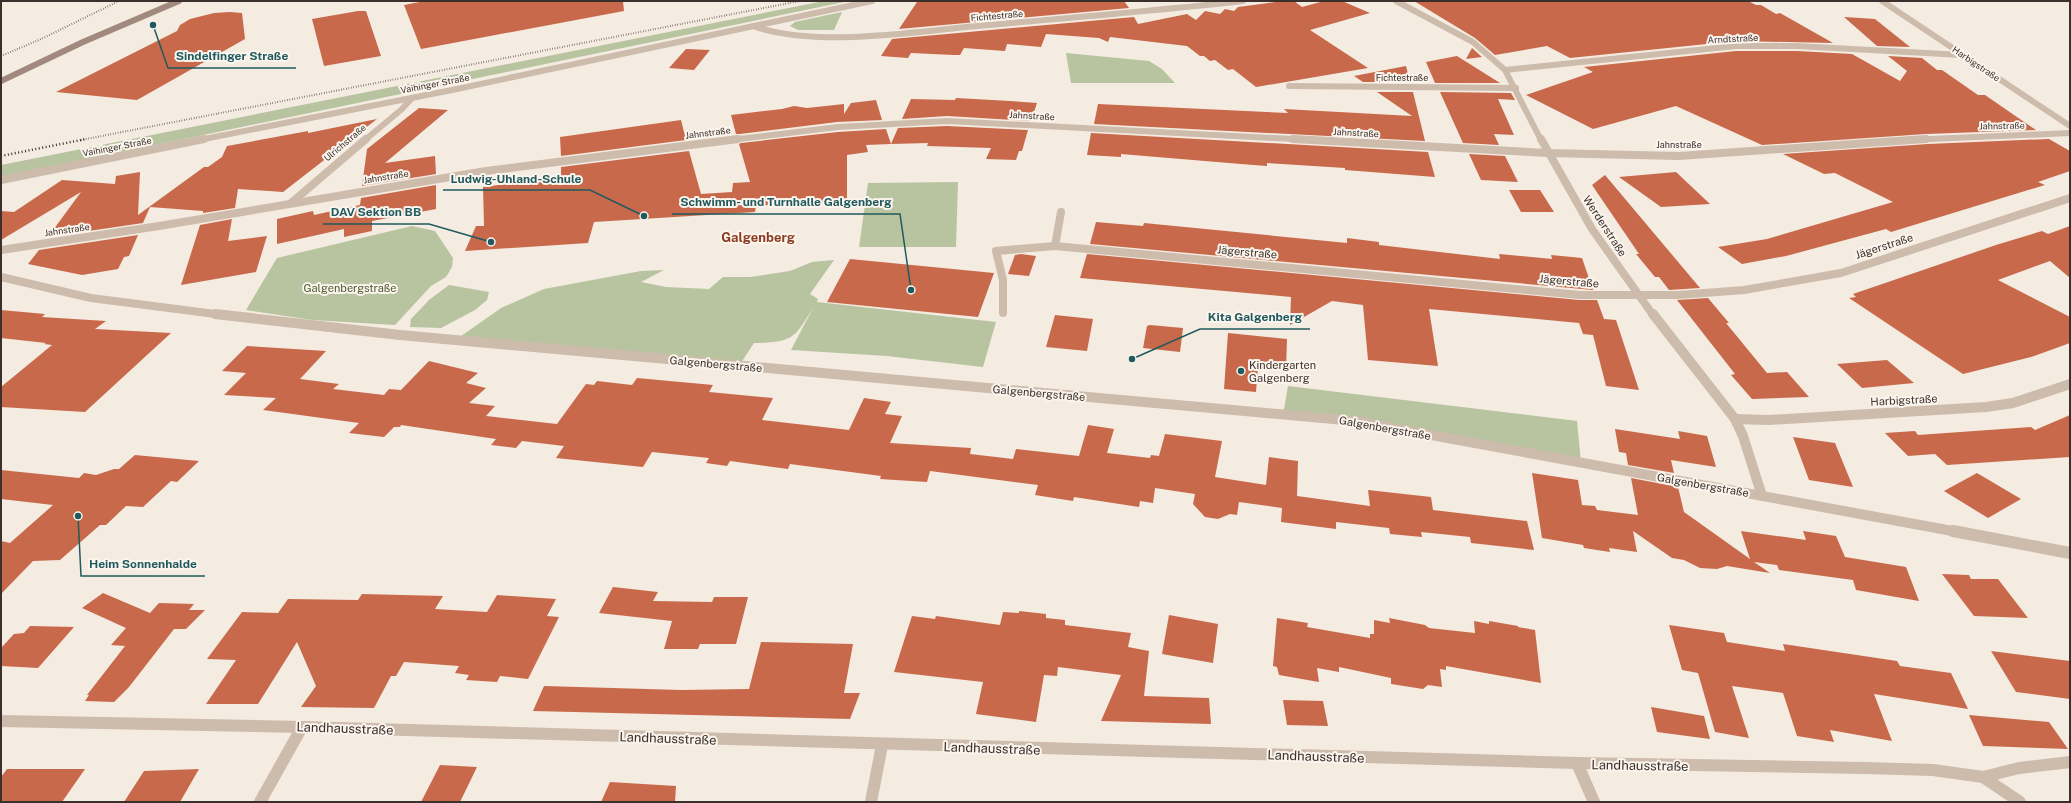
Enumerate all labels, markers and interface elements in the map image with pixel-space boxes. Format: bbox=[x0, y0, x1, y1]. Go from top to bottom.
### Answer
street label: Fichtestraße bbox=[970, 8, 1024, 23]
street label: Arndtstraße bbox=[1707, 32, 1759, 45]
callout: Sindelfinger Straße bbox=[168, 44, 296, 68]
street label: Harbigstraße bbox=[1950, 44, 2002, 84]
text: Sindelfinger Straße bbox=[176, 49, 288, 63]
street label: Vaihinger Straße bbox=[400, 71, 470, 96]
street label: Fichtestraße bbox=[1376, 72, 1428, 83]
street label: Jahnstraße bbox=[1009, 109, 1055, 122]
street label: Jahnstraße bbox=[1979, 120, 2025, 131]
street label: Ulrichstraße bbox=[321, 122, 368, 163]
street label: Jahnstraße bbox=[685, 124, 731, 141]
street label: Jahnstraße bbox=[1333, 126, 1379, 139]
street label: Vaihinger Straße bbox=[82, 134, 152, 159]
street label: Jahnstraße bbox=[1656, 139, 1702, 150]
callout: Ludwig-Uhland-Schule bbox=[443, 166, 590, 190]
street label: Jahnstraße bbox=[363, 168, 409, 185]
text: Ludwig-Uhland-Schule bbox=[451, 172, 582, 186]
callout: Schwimm- und Turnhalle Galgenberg bbox=[672, 190, 900, 214]
street label: Werderstraße bbox=[1581, 193, 1629, 259]
text: Schwimm- und Turnhalle Galgenberg bbox=[680, 195, 892, 209]
callout: DAV Sektion BB bbox=[323, 200, 429, 224]
text: DAV Sektion BB bbox=[331, 205, 421, 219]
street label: Jahnstraße bbox=[44, 221, 90, 238]
district label: Galgenberg bbox=[721, 230, 795, 245]
street label: Jägerstraße bbox=[1854, 231, 1914, 261]
street label: Jägerstraße bbox=[1217, 243, 1277, 261]
street label: Jägerstraße bbox=[1539, 272, 1599, 290]
park label: Galgenbergstraße bbox=[303, 282, 397, 294]
callout: Kita Galgenberg bbox=[1200, 305, 1310, 329]
text: Kita Galgenberg bbox=[1208, 310, 1303, 324]
street label: Galgenbergstraße bbox=[669, 354, 763, 374]
place label: Kindergarten Galgenberg bbox=[1249, 359, 1316, 384]
marker: Kindergarten Galgenberg bbox=[1236, 366, 1246, 376]
street label: Galgenbergstraße bbox=[992, 383, 1086, 403]
street label: Harbigstraße bbox=[1870, 392, 1938, 408]
street label: Galgenbergstraße bbox=[1338, 414, 1432, 442]
street label: Galgenbergstraße bbox=[1656, 471, 1750, 499]
callout: Heim Sonnenhalde bbox=[81, 552, 205, 576]
text: Heim Sonnenhalde bbox=[89, 557, 197, 571]
street label: Landhausstraße bbox=[296, 719, 394, 738]
street label: Landhausstraße bbox=[619, 729, 717, 748]
street label: Landhausstraße bbox=[943, 739, 1041, 758]
street label: Landhausstraße bbox=[1267, 747, 1365, 766]
street label: Landhausstraße bbox=[1591, 757, 1689, 774]

